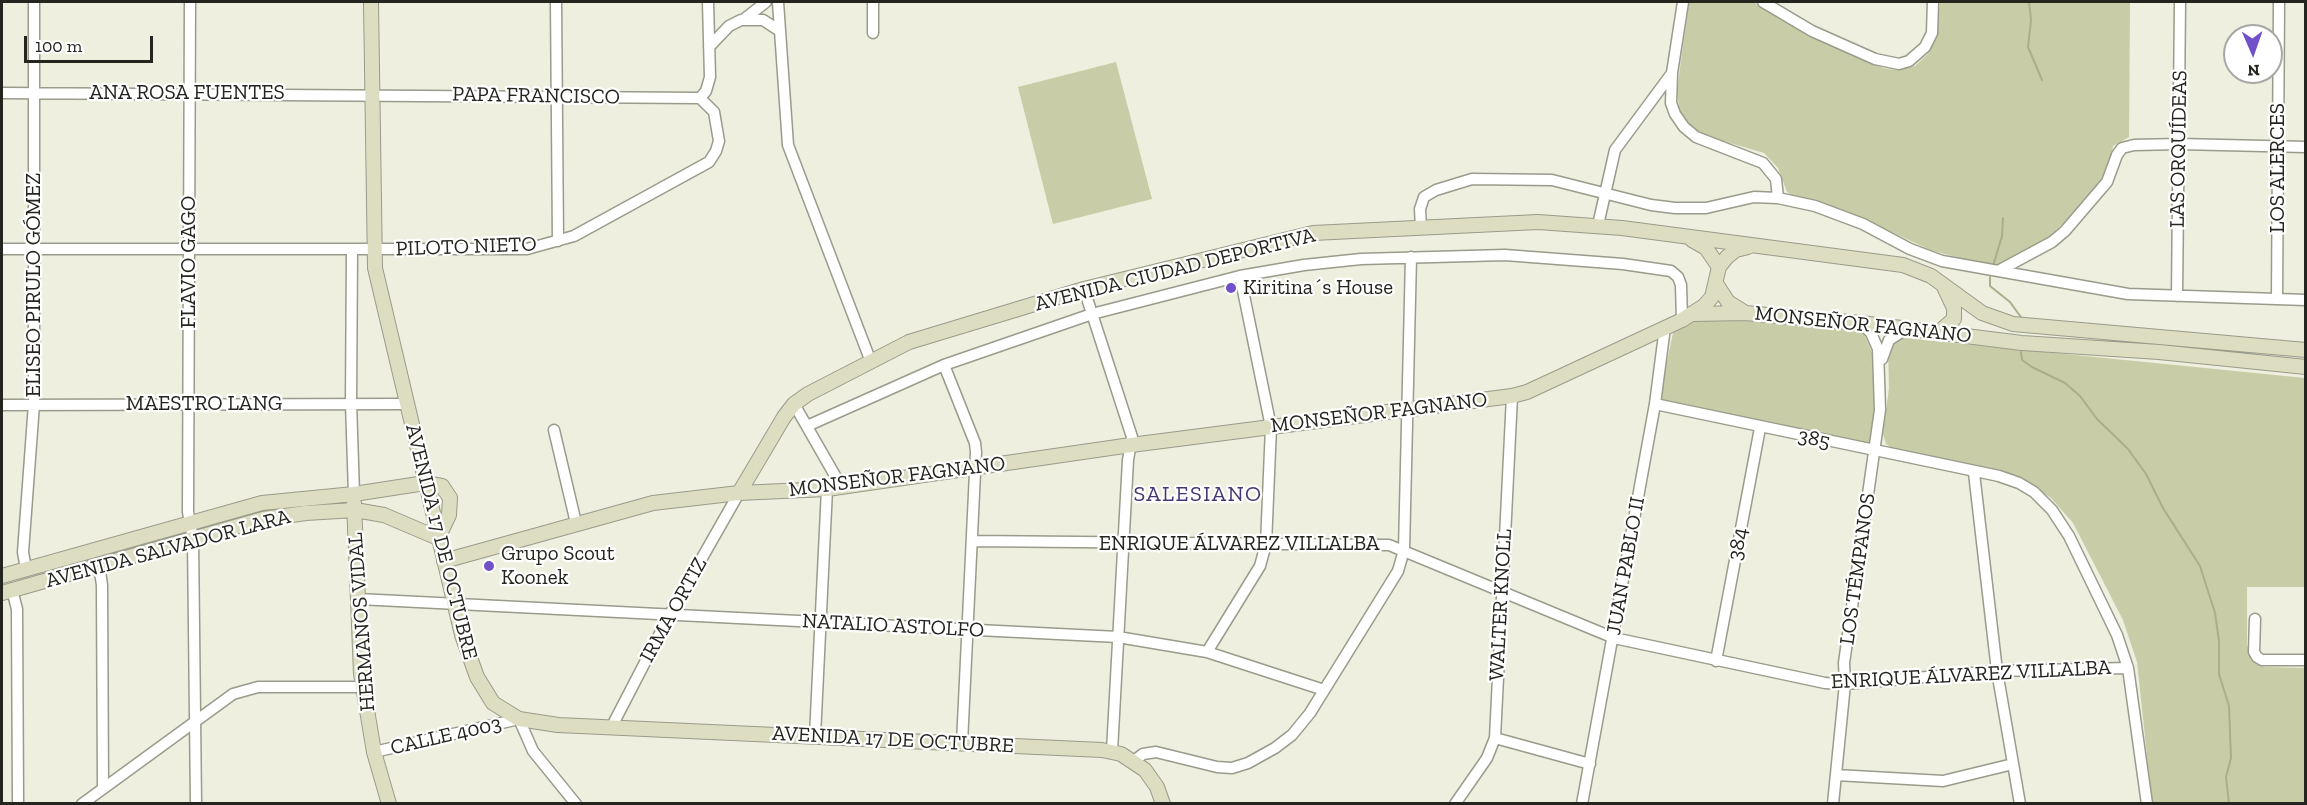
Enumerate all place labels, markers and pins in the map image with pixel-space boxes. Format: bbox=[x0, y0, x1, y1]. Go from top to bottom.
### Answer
place label: Kiritina´s House bbox=[1243, 275, 1393, 301]
marker: Kiritina´s House bbox=[1224, 281, 1238, 295]
place label: Grupo Scout Koonek bbox=[501, 541, 614, 591]
marker: Grupo Scout Koonek bbox=[482, 559, 496, 573]

